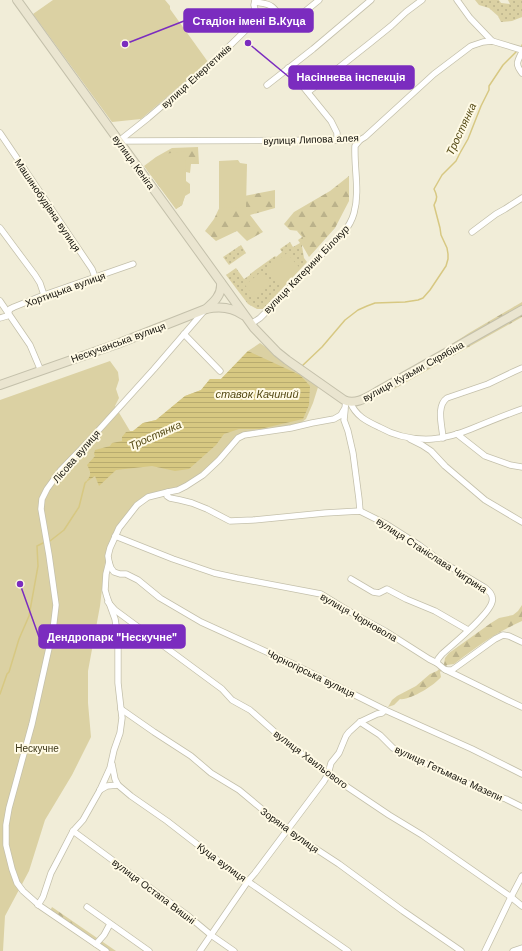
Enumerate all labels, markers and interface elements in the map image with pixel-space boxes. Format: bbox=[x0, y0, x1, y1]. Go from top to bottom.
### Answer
callout: Стадіон імені В.Куца bbox=[184, 9, 313, 32]
text: Стадіон імені В.Куца bbox=[192, 15, 306, 28]
street label: вулиця Енергетиків bbox=[159, 42, 233, 111]
callout: Насіннева інспекція bbox=[289, 66, 414, 89]
text: Насіннева інспекція bbox=[297, 71, 405, 84]
water label: Тростянка bbox=[444, 101, 479, 158]
street label: вулиця Липова алея bbox=[263, 132, 359, 147]
street label: вулиця Кеніга bbox=[110, 133, 157, 192]
street label: Машинобудівна вулиця bbox=[13, 157, 83, 254]
street label: вулиця Катерини Білокур bbox=[261, 223, 352, 316]
street label: Хортицька вулиця bbox=[24, 270, 107, 309]
street label: Нескучанська вулиця bbox=[69, 320, 167, 365]
street label: вулиця Кузьми Скрябіна bbox=[361, 339, 466, 404]
water label: ставок Качиний bbox=[215, 388, 299, 401]
water label: Тростянка bbox=[127, 418, 184, 453]
street label: Лісова вулиця bbox=[51, 428, 102, 485]
street label: вулиця Станіслава Чигрина bbox=[374, 516, 489, 596]
street label: вулиця Чорновола bbox=[318, 591, 399, 644]
callout: Дендропарк "Нескучне" bbox=[39, 625, 185, 648]
text: Дендропарк "Нескучне" bbox=[47, 631, 177, 644]
street label: Чорногірська вулиця bbox=[265, 647, 357, 700]
street label: вулиця Хвильового bbox=[272, 728, 350, 791]
park label: Нескучне bbox=[15, 743, 59, 754]
street label: вулиця Гетьмана Мазепи bbox=[393, 744, 504, 803]
street label: Зоряна вулиця bbox=[258, 806, 321, 855]
street label: Куца вулиця bbox=[195, 841, 248, 884]
street label: вулиця Остапа Вишні bbox=[110, 857, 197, 926]

